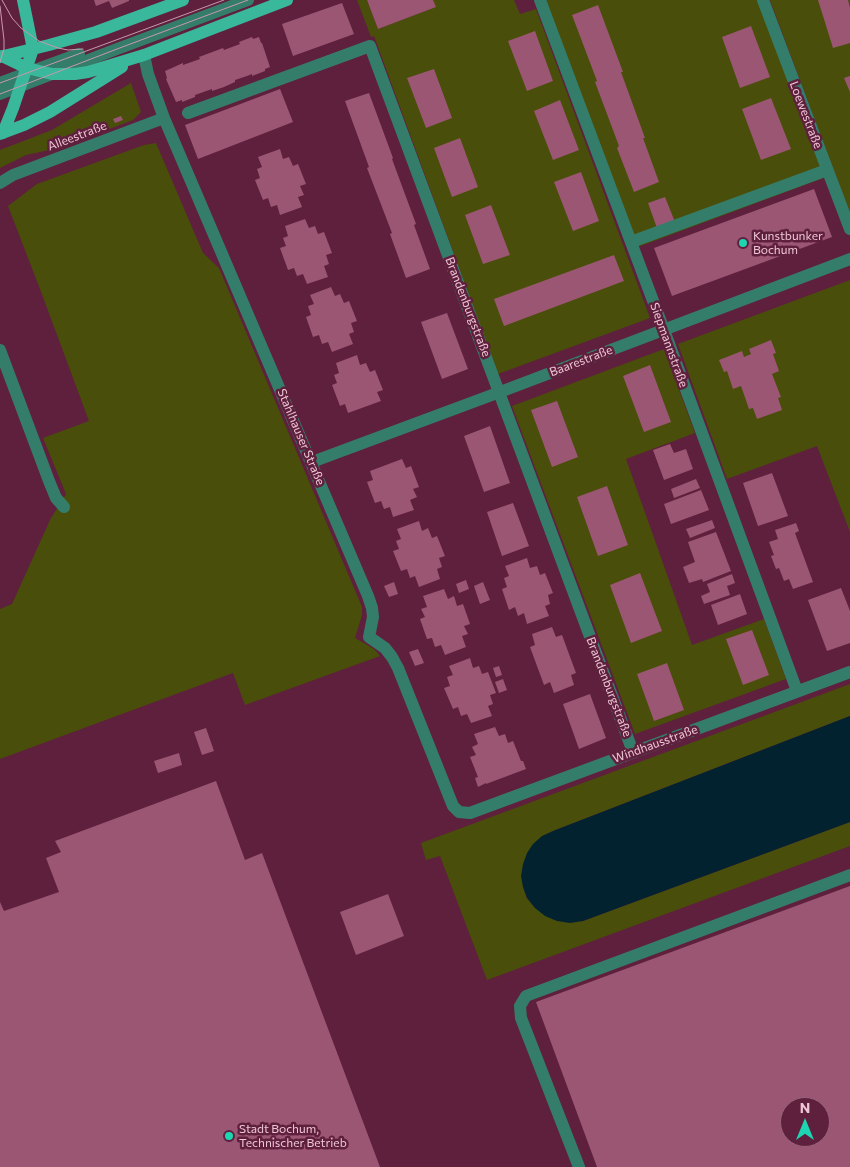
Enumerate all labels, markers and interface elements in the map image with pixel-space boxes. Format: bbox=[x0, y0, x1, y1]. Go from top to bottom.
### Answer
street label: Loewestraße bbox=[787, 79, 825, 151]
street label: Alleestraße bbox=[46, 118, 108, 154]
place label: Kunstbunker Bochum bbox=[753, 229, 823, 257]
marker: Kunstbunker Bochum bbox=[737, 237, 749, 249]
street label: Brandenburgstraße bbox=[442, 255, 494, 359]
street label: Siepmannstraße bbox=[647, 301, 691, 389]
street label: Baarestraße bbox=[548, 342, 614, 380]
street label: Stahlhauser Straße bbox=[274, 387, 328, 487]
street label: Brandenburgstraße bbox=[583, 635, 635, 739]
street label: Windhausstraße bbox=[611, 722, 699, 766]
north arrow bbox=[780, 1097, 830, 1147]
text: N bbox=[800, 1099, 810, 1116]
place label: Stadt Bochum, Technischer Betrieb bbox=[239, 1122, 347, 1150]
marker: Stadt Bochum, Technischer Betrieb bbox=[223, 1130, 235, 1142]

